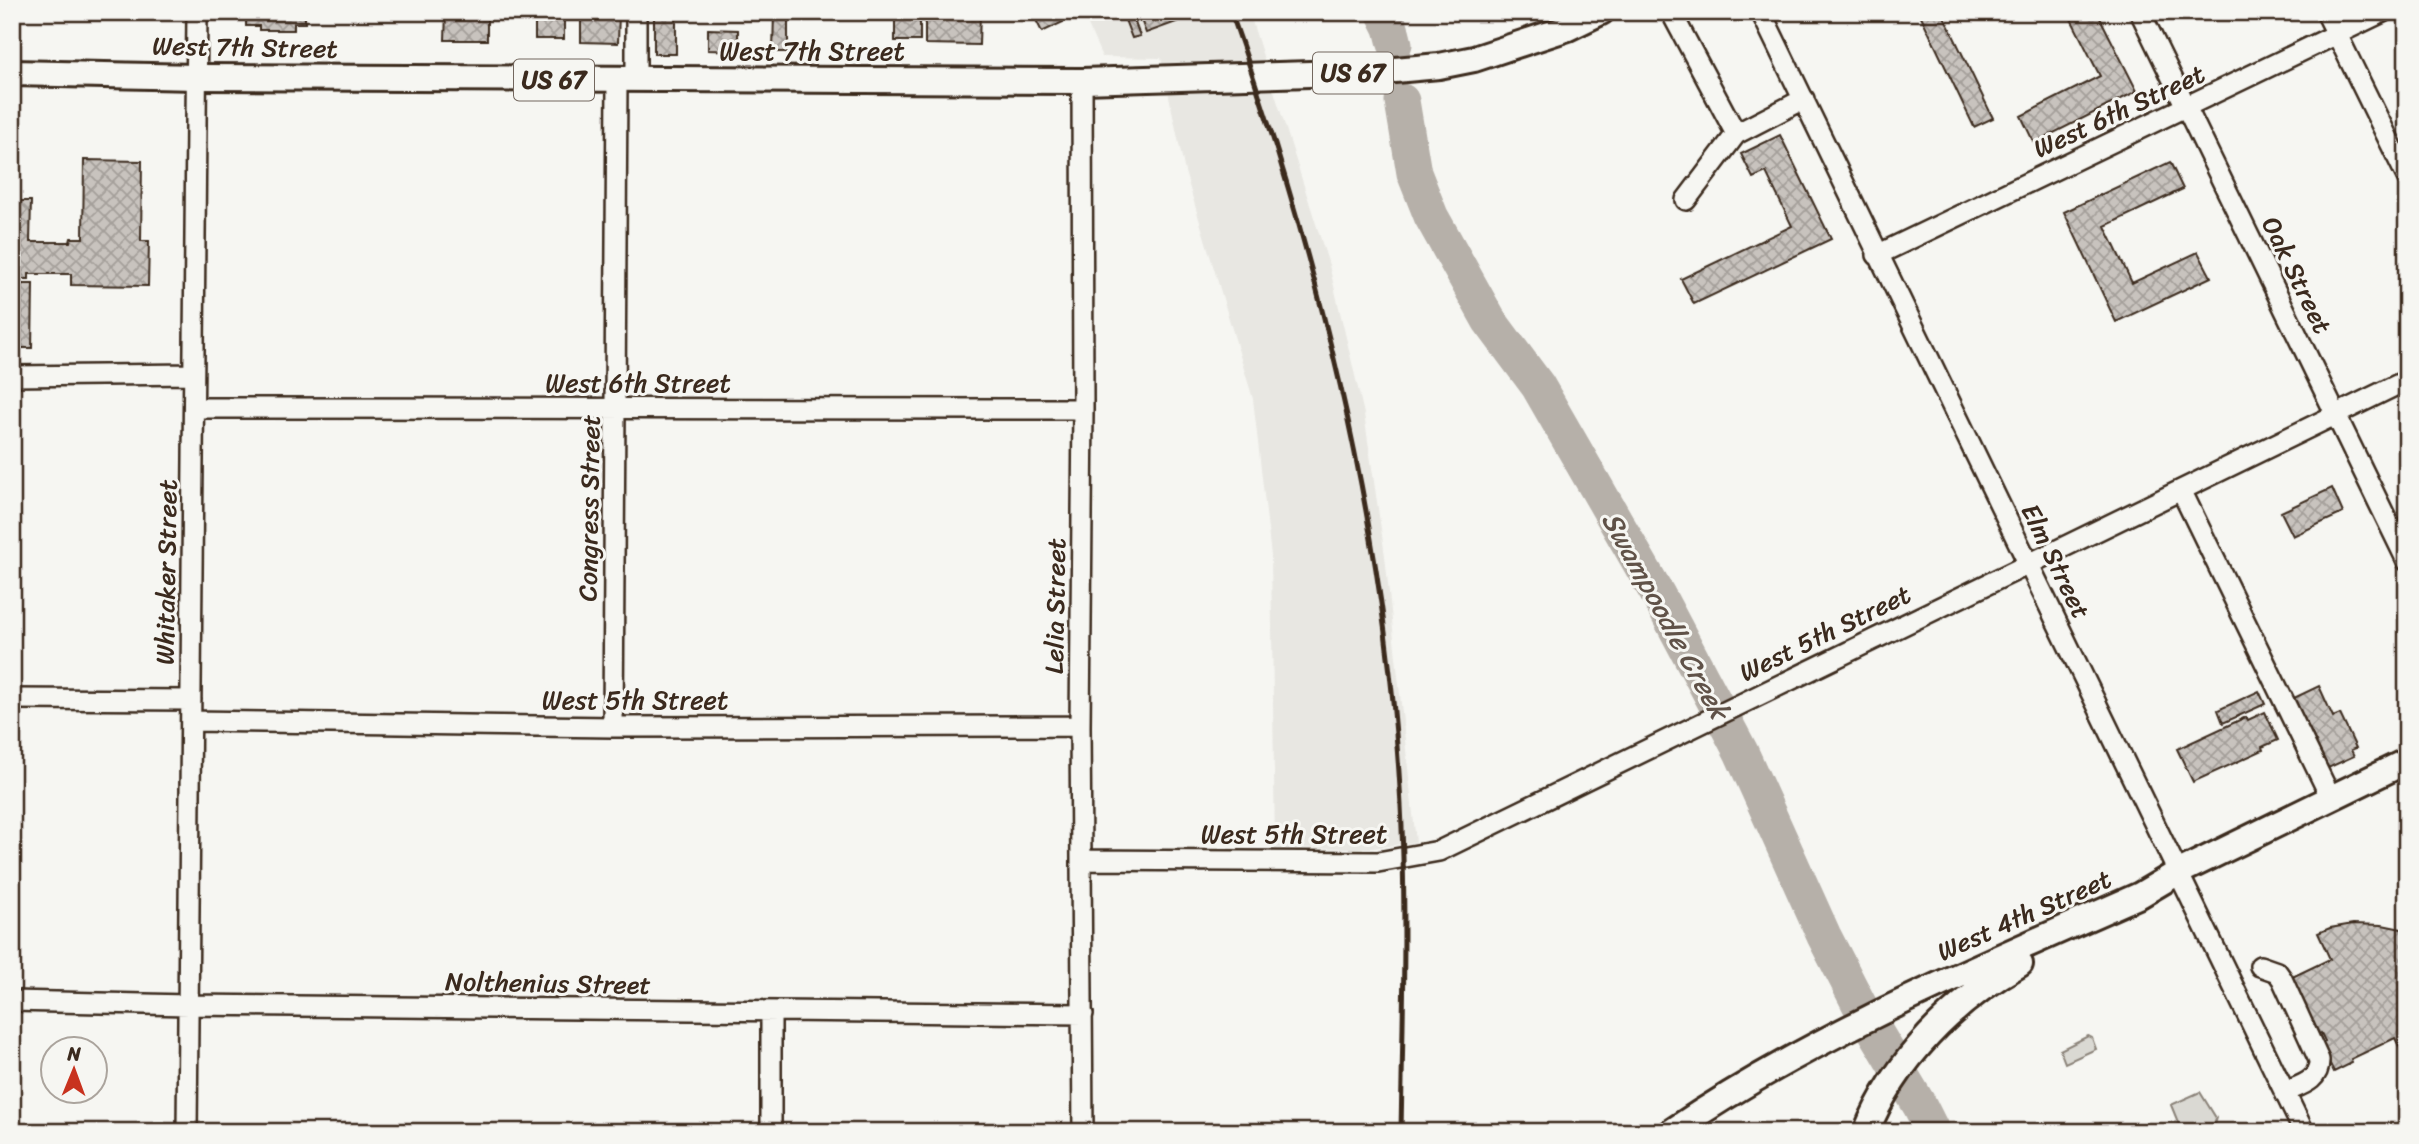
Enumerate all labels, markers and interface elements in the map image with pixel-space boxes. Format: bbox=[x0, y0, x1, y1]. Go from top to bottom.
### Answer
street label: West 7th Street bbox=[152, 22, 338, 72]
street label: West 7th Street bbox=[719, 28, 905, 74]
street label: West 6th Street bbox=[2025, 51, 2213, 171]
road number: US 67 bbox=[1313, 52, 1393, 94]
road number: US 67 bbox=[514, 60, 594, 100]
street label: Oak Street bbox=[2249, 208, 2345, 342]
street label: West 6th Street bbox=[545, 360, 731, 406]
street label: Congress Street bbox=[564, 414, 614, 602]
street label: Whitaker Street bbox=[141, 479, 191, 665]
street label: Elm Street bbox=[2008, 495, 2104, 627]
water label: Swampoodle Creek bbox=[1588, 502, 1745, 731]
street label: Lelia Street bbox=[1031, 537, 1079, 675]
street label: West 5th Street bbox=[1731, 571, 1919, 695]
street label: West 5th Street bbox=[542, 677, 728, 723]
street label: West 5th Street bbox=[1201, 811, 1387, 857]
street label: West 4th Street bbox=[1929, 856, 2119, 974]
street label: Nolthenius Street bbox=[445, 958, 651, 1008]
north arrow bbox=[38, 1036, 108, 1106]
text: N bbox=[66, 1037, 82, 1070]

